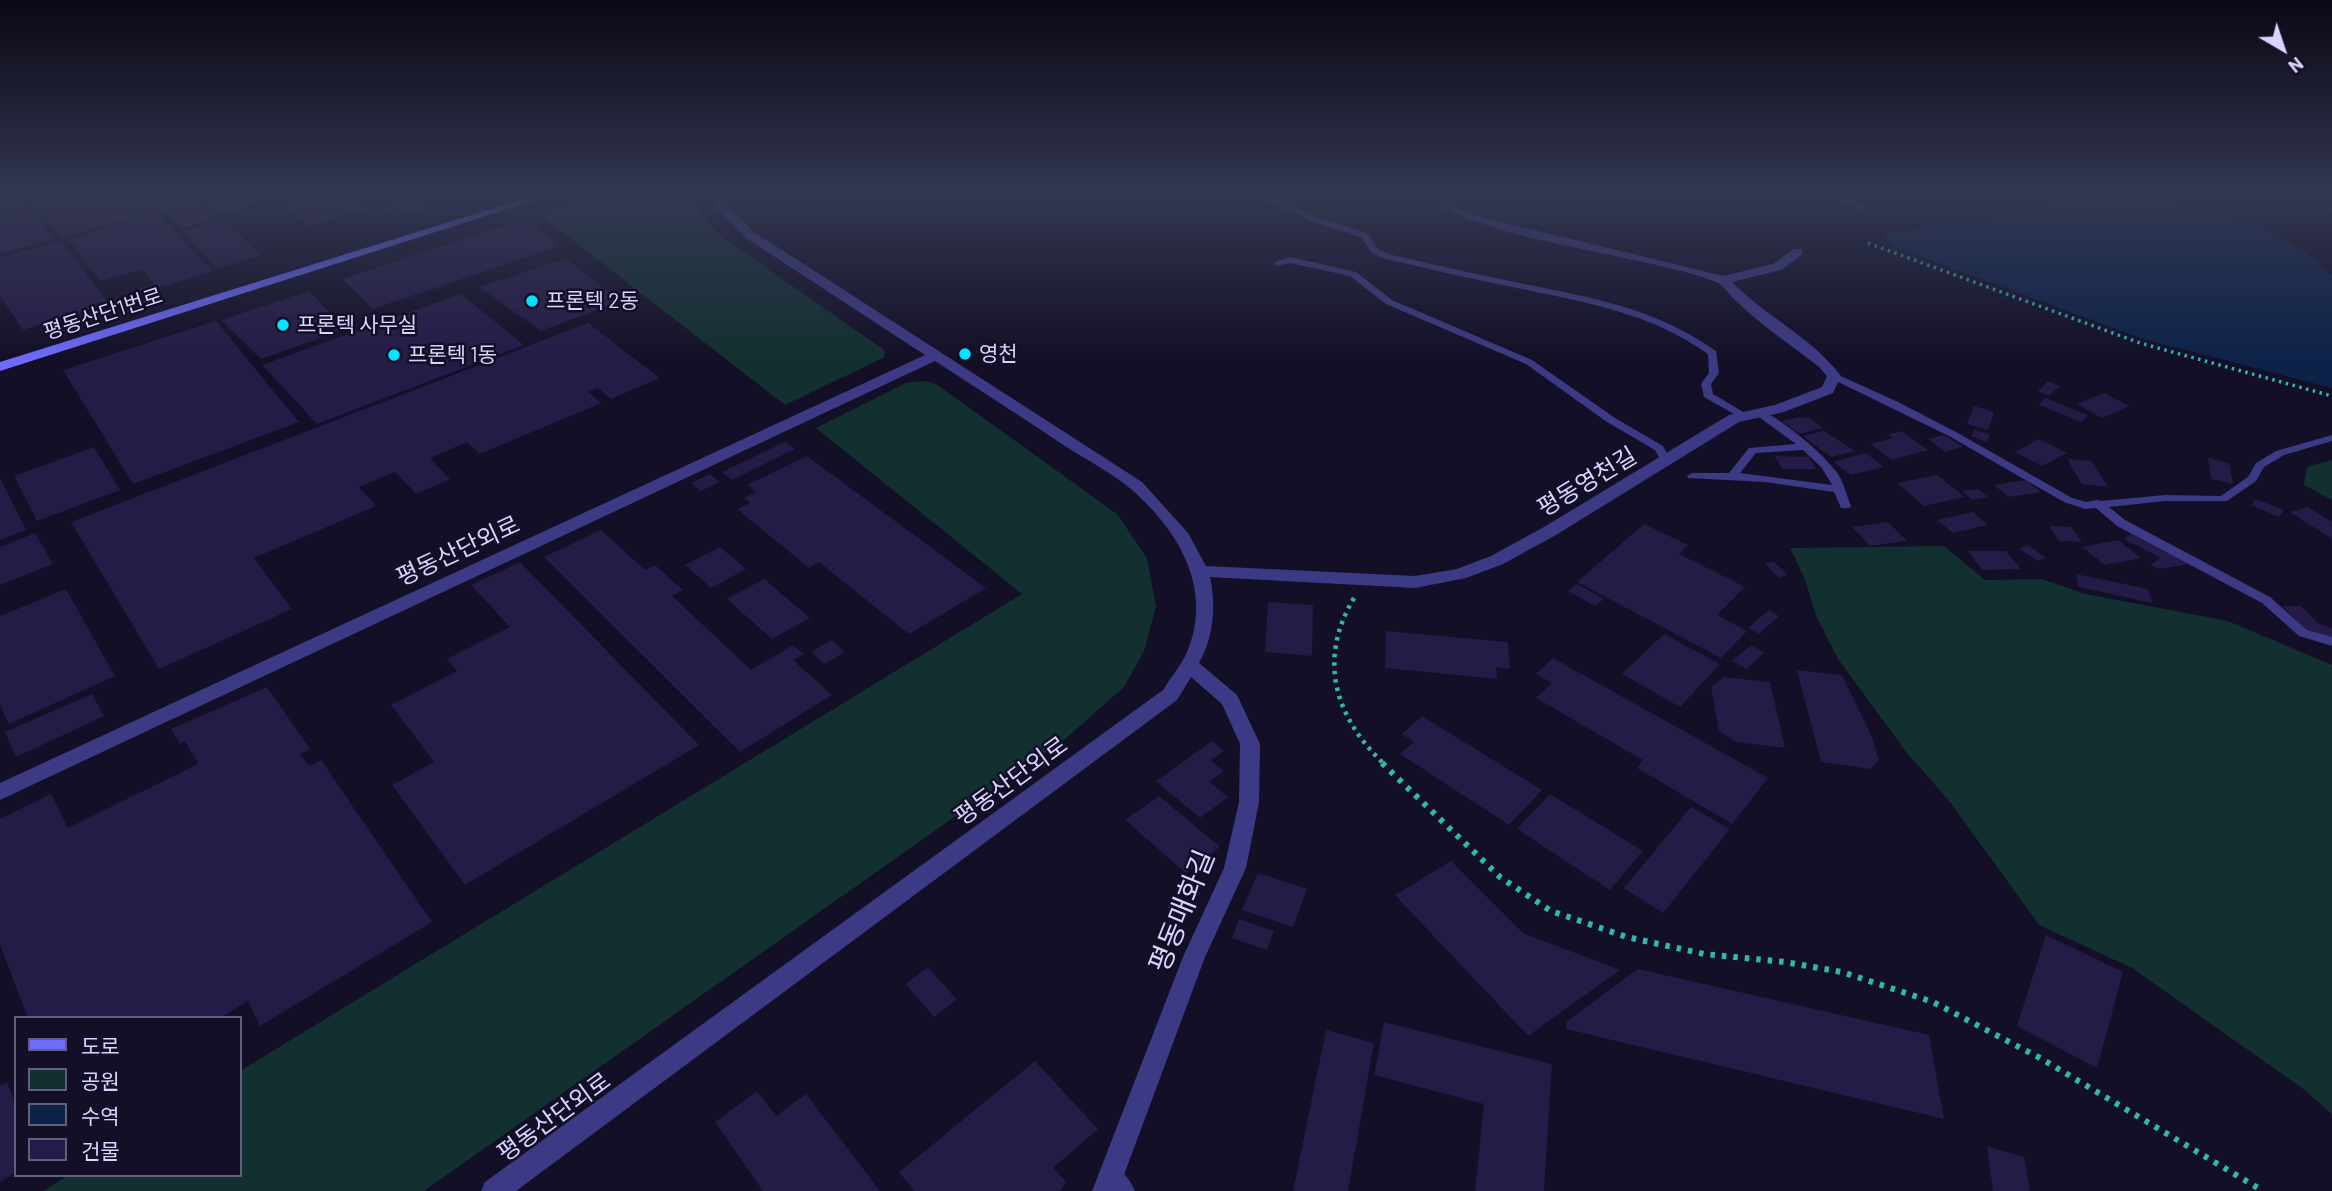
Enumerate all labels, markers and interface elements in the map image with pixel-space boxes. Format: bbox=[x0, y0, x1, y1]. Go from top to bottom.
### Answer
north arrow bbox=[2248, 14, 2318, 84]
text: N bbox=[2284, 53, 2309, 79]
street label: 평동산단1번로 bbox=[40, 283, 166, 345]
place label: 프론텍 2동 bbox=[546, 288, 639, 314]
marker: 프론텍 2동 bbox=[524, 293, 540, 309]
place label: 프론텍 사무실 bbox=[297, 312, 417, 338]
marker: 프론텍 사무실 bbox=[275, 317, 291, 333]
place label: 영천 bbox=[979, 341, 1018, 367]
place label: 프론텍 1동 bbox=[408, 342, 497, 368]
marker: 영천 bbox=[957, 346, 973, 362]
marker: 프론텍 1동 bbox=[386, 347, 402, 363]
street label: 평동영천길 bbox=[1532, 441, 1642, 523]
street label: 평동산단외로 bbox=[392, 510, 524, 592]
street label: 평동산단외로 bbox=[949, 730, 1073, 832]
street label: 평동매화길 bbox=[1142, 845, 1222, 977]
legend bbox=[14, 1016, 242, 1177]
text: 도로 bbox=[81, 1033, 120, 1058]
street label: 평동산단외로 bbox=[492, 1066, 616, 1168]
text: 공원 bbox=[81, 1068, 120, 1093]
text: 수역 bbox=[81, 1103, 120, 1128]
text: 건물 bbox=[81, 1138, 120, 1163]

